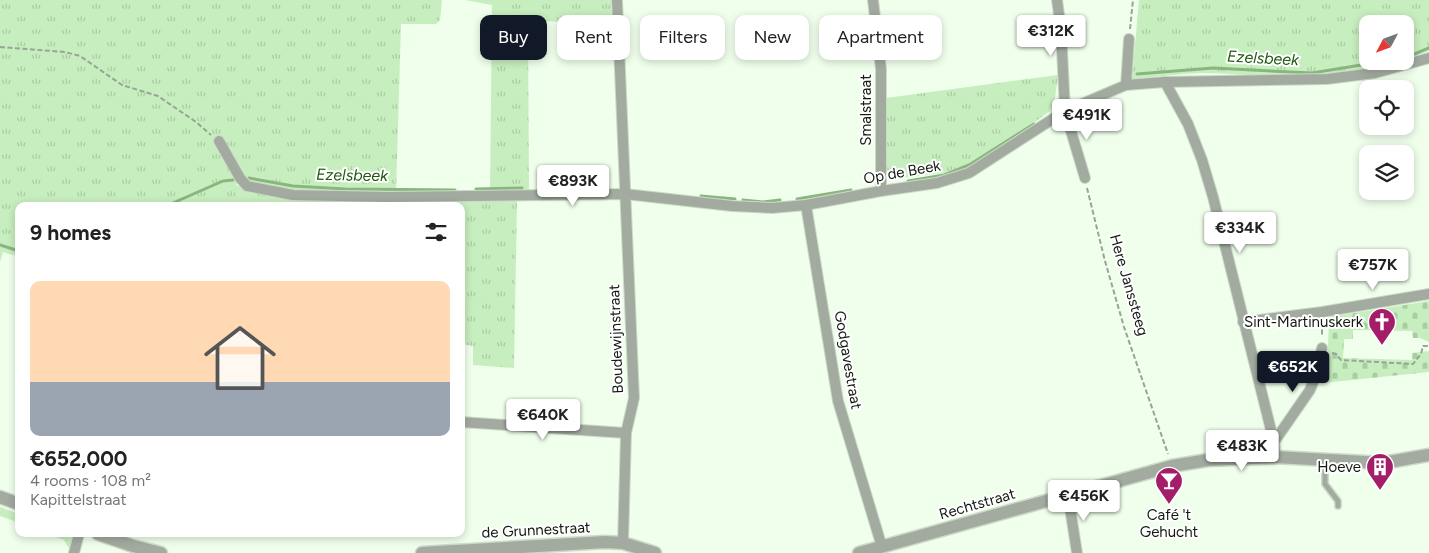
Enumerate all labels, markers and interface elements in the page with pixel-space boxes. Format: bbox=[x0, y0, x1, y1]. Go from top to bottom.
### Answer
chip: Buy bbox=[480, 15, 547, 60]
chip: Rent bbox=[557, 15, 630, 60]
chip: Filters bbox=[640, 15, 725, 60]
chip: New bbox=[735, 15, 809, 60]
chip: Apartment bbox=[819, 15, 942, 60]
pin: €312K bbox=[1016, 15, 1086, 57]
north arrow bbox=[1359, 15, 1414, 70]
map controls bbox=[1359, 15, 1414, 200]
text: €312K bbox=[1028, 21, 1074, 40]
water label: Ezelsbeek bbox=[1227, 47, 1301, 69]
street label: Smalstraat bbox=[857, 74, 875, 146]
button: locate bbox=[1359, 80, 1414, 135]
pin: €491K bbox=[1052, 98, 1122, 141]
text: €491K bbox=[1063, 105, 1111, 124]
button: layers bbox=[1359, 145, 1414, 200]
street label: Op de Beek bbox=[862, 156, 943, 188]
pin: €893K bbox=[538, 164, 608, 207]
water label: Ezelsbeek bbox=[316, 165, 389, 185]
text: €893K bbox=[548, 171, 598, 190]
pin: €334K bbox=[1205, 212, 1275, 254]
icon: filters bbox=[422, 218, 450, 246]
text: €334K bbox=[1215, 218, 1265, 237]
text: 9 homes bbox=[30, 220, 111, 245]
street label: Here Janssteeg bbox=[1106, 232, 1152, 338]
pin: €757K bbox=[1338, 248, 1408, 291]
text: €757K bbox=[1349, 255, 1397, 274]
street label: Boudewijnstraat bbox=[605, 284, 627, 394]
church icon: Sint-Martinuskerk bbox=[1367, 307, 1397, 346]
street label: Godgavestraat bbox=[830, 309, 866, 411]
icon: home bbox=[195, 313, 285, 403]
place label: Sint-Martinuskerk bbox=[1244, 313, 1364, 331]
pin: €652K bbox=[1258, 350, 1328, 393]
text: €652K bbox=[1268, 357, 1318, 376]
pin: €640K bbox=[508, 398, 578, 441]
text: €640K bbox=[517, 405, 569, 424]
pin: €483K bbox=[1207, 430, 1277, 472]
text: €483K bbox=[1217, 436, 1267, 455]
text: €652,000 bbox=[30, 446, 127, 471]
building icon: Hoeve bbox=[1365, 452, 1395, 491]
place label: Hoeve bbox=[1317, 458, 1361, 476]
bar icon: Café 't Gehucht bbox=[1154, 466, 1184, 505]
text: 4 rooms · 108 m² bbox=[30, 471, 151, 490]
pin: €456K bbox=[1049, 480, 1119, 522]
street label: Rechtstraat bbox=[937, 484, 1017, 523]
text: €456K bbox=[1059, 486, 1109, 505]
text: Kapittelstraat bbox=[30, 490, 127, 509]
place label: Café 't Gehucht bbox=[1140, 506, 1199, 541]
street label: de Grunnestraat bbox=[481, 518, 591, 542]

